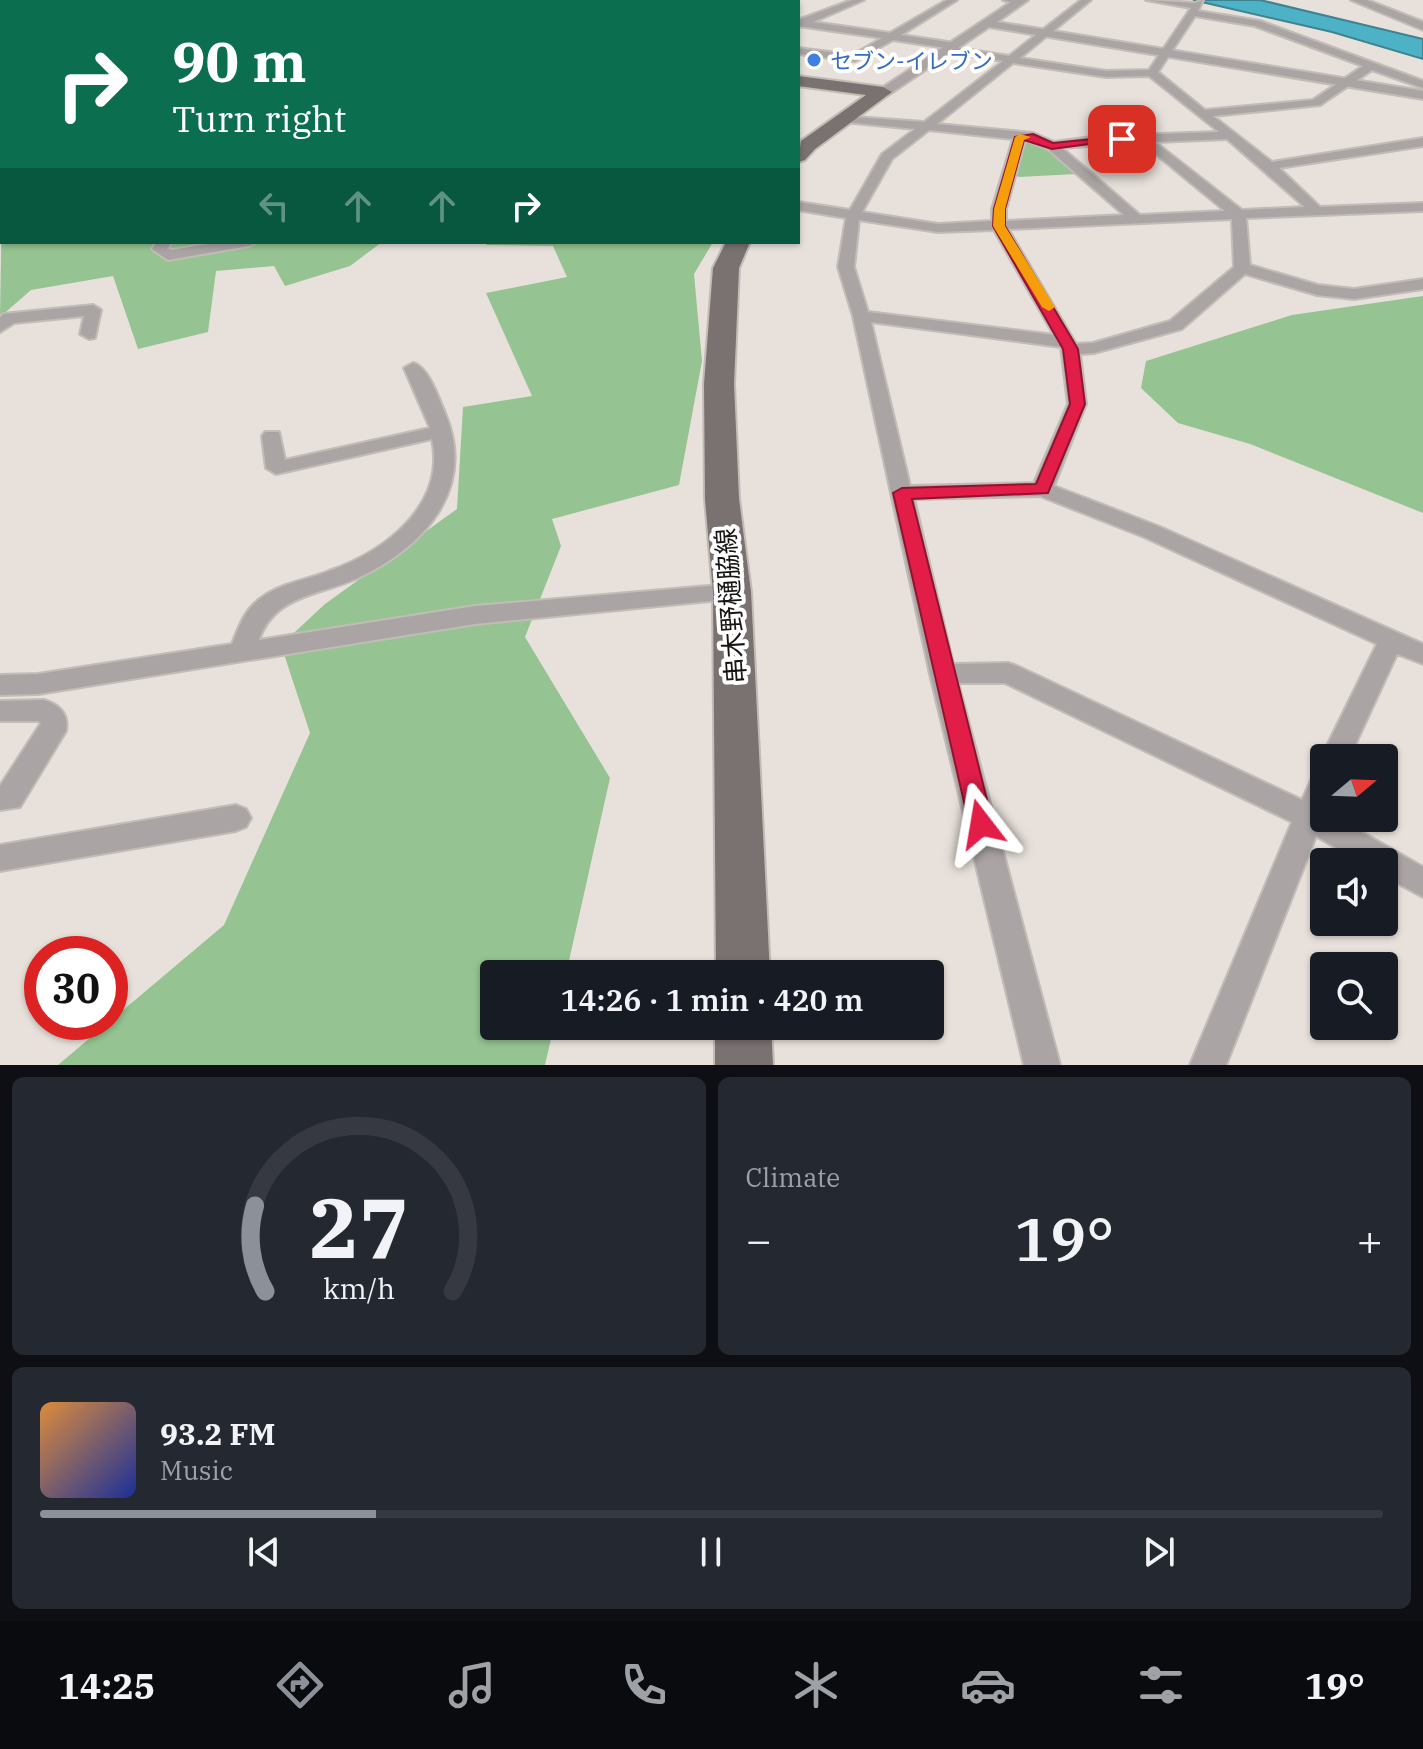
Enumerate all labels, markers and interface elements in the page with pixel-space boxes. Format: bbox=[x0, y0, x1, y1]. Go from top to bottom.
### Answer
text: 90 m bbox=[172, 25, 307, 97]
icon: right bbox=[40, 32, 144, 136]
place label: セブン-イレブン bbox=[830, 46, 993, 75]
marker: セブン-イレブン bbox=[805, 51, 823, 69]
text: Turn right bbox=[172, 95, 346, 142]
pin bbox=[1088, 105, 1156, 173]
icon: arrive bbox=[1100, 117, 1144, 161]
icon: left bbox=[252, 184, 296, 228]
icon: ahead bbox=[336, 184, 380, 228]
icon: ahead bbox=[420, 184, 464, 228]
icon: right bbox=[504, 184, 548, 228]
street label: 串木野樋脇線 bbox=[708, 527, 752, 685]
north arrow bbox=[1310, 744, 1398, 832]
map controls bbox=[1310, 744, 1398, 1040]
position arrow bbox=[939, 782, 1023, 866]
button: sound bbox=[1310, 848, 1398, 936]
speed limit sign: 30 bbox=[24, 936, 128, 1040]
button: search bbox=[1310, 952, 1398, 1040]
text: 14:26 · 1 min · 420 m bbox=[561, 980, 863, 1019]
text: Climate bbox=[746, 1160, 840, 1194]
text: 27 bbox=[309, 1173, 409, 1281]
text: 19° bbox=[1014, 1199, 1114, 1278]
text: − bbox=[746, 1211, 772, 1268]
text: + bbox=[1357, 1211, 1383, 1268]
text: km/h bbox=[323, 1270, 395, 1307]
text: 93.2 FM bbox=[160, 1414, 275, 1453]
text: Music bbox=[160, 1453, 233, 1487]
icon: previous bbox=[242, 1530, 286, 1574]
icon: pause bbox=[689, 1530, 733, 1574]
icon: next bbox=[1137, 1530, 1181, 1574]
icon: directions bbox=[272, 1657, 328, 1713]
icon: music bbox=[444, 1657, 500, 1713]
icon: phone bbox=[616, 1657, 672, 1713]
icon: climate bbox=[788, 1657, 844, 1713]
icon: car bbox=[960, 1657, 1016, 1713]
icon: filters bbox=[1133, 1657, 1189, 1713]
text: 14:25 bbox=[58, 1662, 155, 1709]
text: 19° bbox=[1305, 1662, 1365, 1709]

